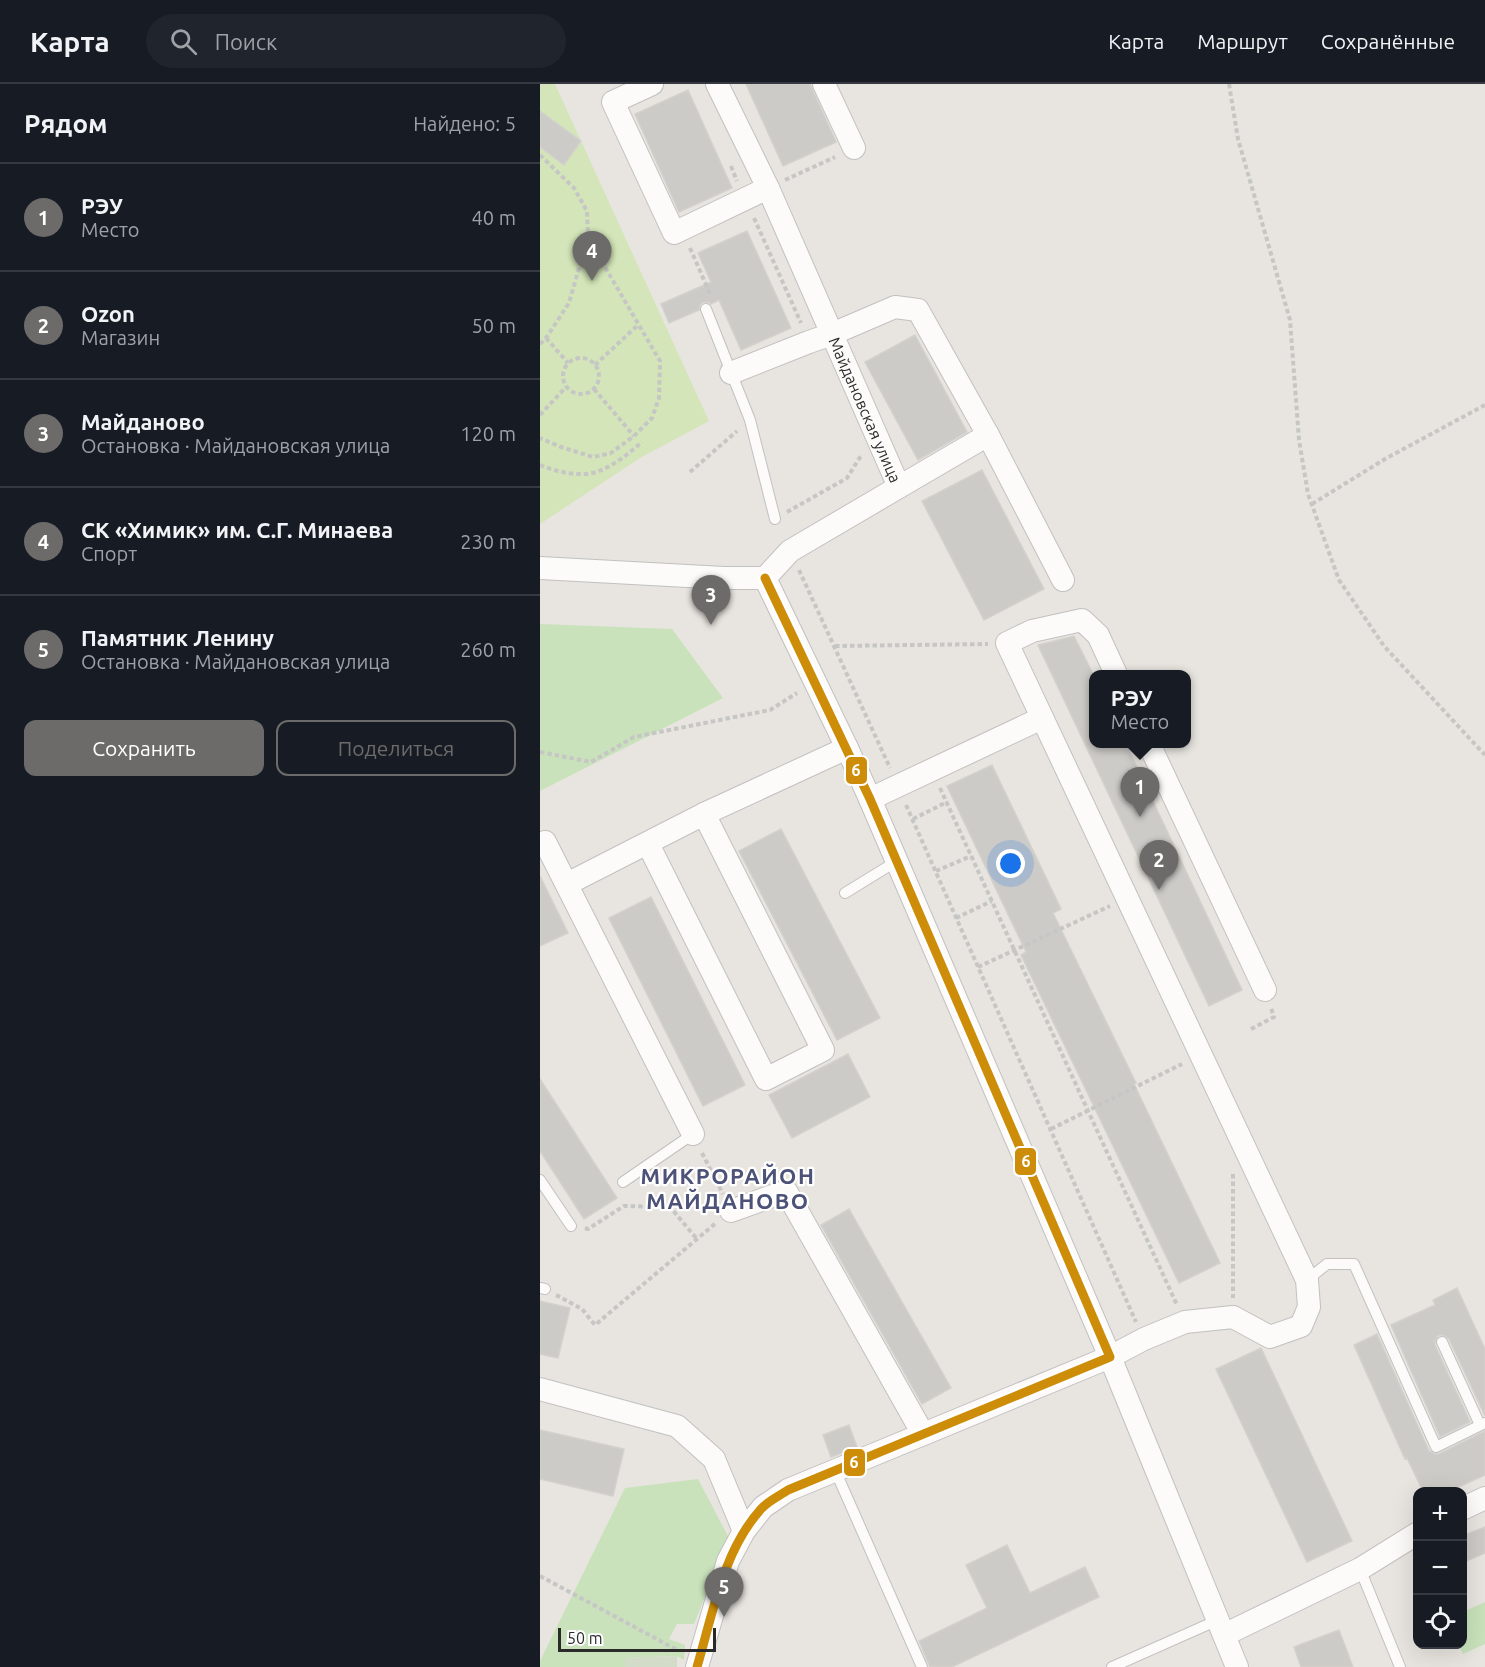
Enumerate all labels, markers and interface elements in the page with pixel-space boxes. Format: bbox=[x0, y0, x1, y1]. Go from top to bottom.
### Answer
search box bbox=[146, 14, 566, 68]
icon: search bbox=[167, 25, 200, 58]
text: Карта bbox=[30, 26, 110, 57]
text: Поиск bbox=[215, 29, 277, 54]
text: Карта bbox=[1108, 29, 1164, 53]
text: Маршрут bbox=[1197, 29, 1288, 53]
text: Сохранённые bbox=[1321, 29, 1455, 53]
text: Рядом bbox=[24, 109, 108, 138]
text: Найдено: 5 bbox=[413, 112, 516, 135]
text: РЭУ bbox=[81, 193, 123, 218]
text: 1 bbox=[38, 206, 49, 229]
text: 40 m bbox=[472, 206, 516, 229]
text: Место bbox=[81, 218, 140, 241]
pin: 4 bbox=[572, 232, 612, 281]
text: Ozon bbox=[81, 301, 135, 326]
text: 2 bbox=[38, 314, 49, 337]
text: 50 m bbox=[472, 314, 516, 337]
text: Магазин bbox=[81, 326, 160, 349]
street label: Майдановская улица bbox=[825, 334, 905, 485]
text: Майданово bbox=[81, 409, 205, 434]
text: 3 bbox=[38, 422, 49, 445]
text: 120 m bbox=[460, 422, 516, 445]
text: Остановка · Майдановская улица bbox=[81, 434, 390, 457]
text: СК «Химик» им. С.Г. Минаева bbox=[81, 517, 393, 542]
text: 4 bbox=[38, 530, 49, 553]
text: 230 m bbox=[460, 530, 516, 553]
text: Спорт bbox=[81, 542, 137, 565]
pin: 3 bbox=[692, 576, 730, 625]
text: Памятник Ленину bbox=[81, 625, 274, 650]
text: 5 bbox=[38, 638, 49, 661]
text: 260 m bbox=[460, 638, 516, 661]
text: Остановка · Майдановская улица bbox=[81, 650, 390, 673]
popup bbox=[1089, 670, 1191, 748]
text: РЭУ bbox=[1111, 685, 1153, 710]
text: Место bbox=[1111, 710, 1169, 733]
button: Сохранить bbox=[24, 720, 264, 776]
button: Поделиться bbox=[276, 720, 516, 776]
line badge: 6 bbox=[845, 756, 868, 785]
text: 6 bbox=[851, 761, 861, 779]
pin: 1 bbox=[1120, 768, 1160, 817]
pin: 2 bbox=[1140, 840, 1178, 890]
your location bbox=[996, 849, 1025, 878]
line badge: 6 bbox=[1014, 1147, 1037, 1176]
text: 6 bbox=[1021, 1152, 1031, 1170]
district label: МИКРОРАЙОН МАЙДАНОВО bbox=[641, 1163, 815, 1213]
line badge: 6 bbox=[843, 1448, 866, 1477]
text: 6 bbox=[849, 1453, 859, 1471]
map controls bbox=[1413, 1487, 1467, 1649]
button: + bbox=[1413, 1487, 1467, 1541]
button: − bbox=[1413, 1541, 1467, 1595]
pin: 5 bbox=[704, 1568, 744, 1617]
button: locate bbox=[1413, 1595, 1467, 1649]
scale bar bbox=[558, 1625, 716, 1652]
text: 50 m bbox=[567, 1629, 603, 1647]

